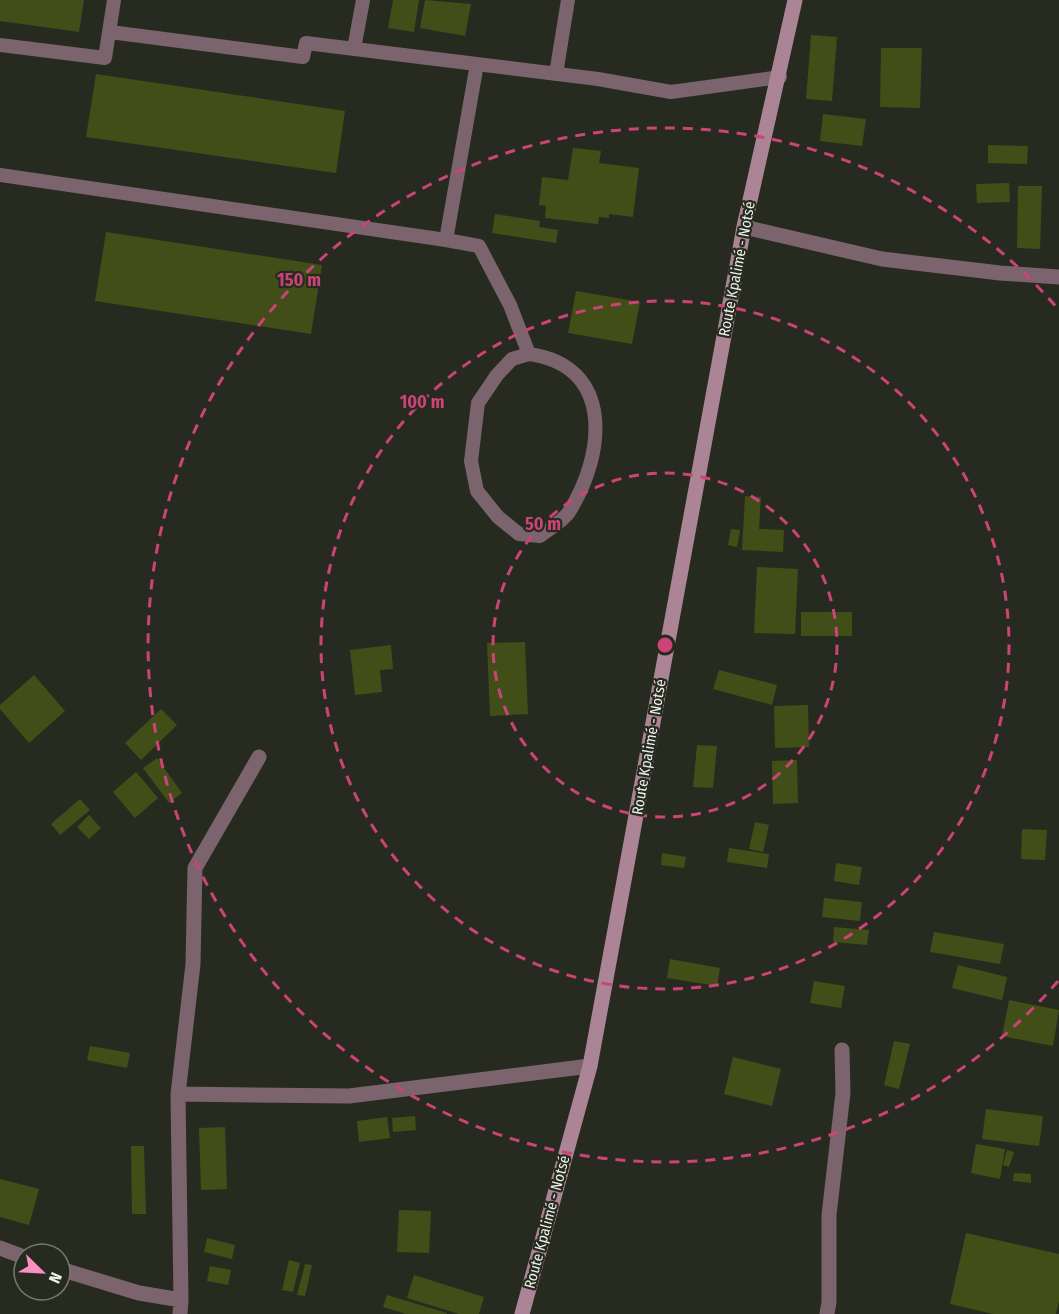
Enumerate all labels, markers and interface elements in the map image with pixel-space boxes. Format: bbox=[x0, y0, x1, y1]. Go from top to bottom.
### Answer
street label: Route Kpalimé - Notsé bbox=[715, 200, 759, 338]
text: 150 m bbox=[277, 269, 321, 291]
text: 100 m bbox=[400, 391, 444, 413]
text: 50 m bbox=[525, 513, 561, 535]
centre of rings bbox=[655, 635, 675, 655]
street label: Route Kpalimé - Notsé bbox=[628, 678, 670, 816]
street label: Route Kpalimé - Notsé bbox=[521, 1153, 573, 1291]
north arrow bbox=[12, 1242, 72, 1302]
text: N bbox=[45, 1270, 66, 1286]

